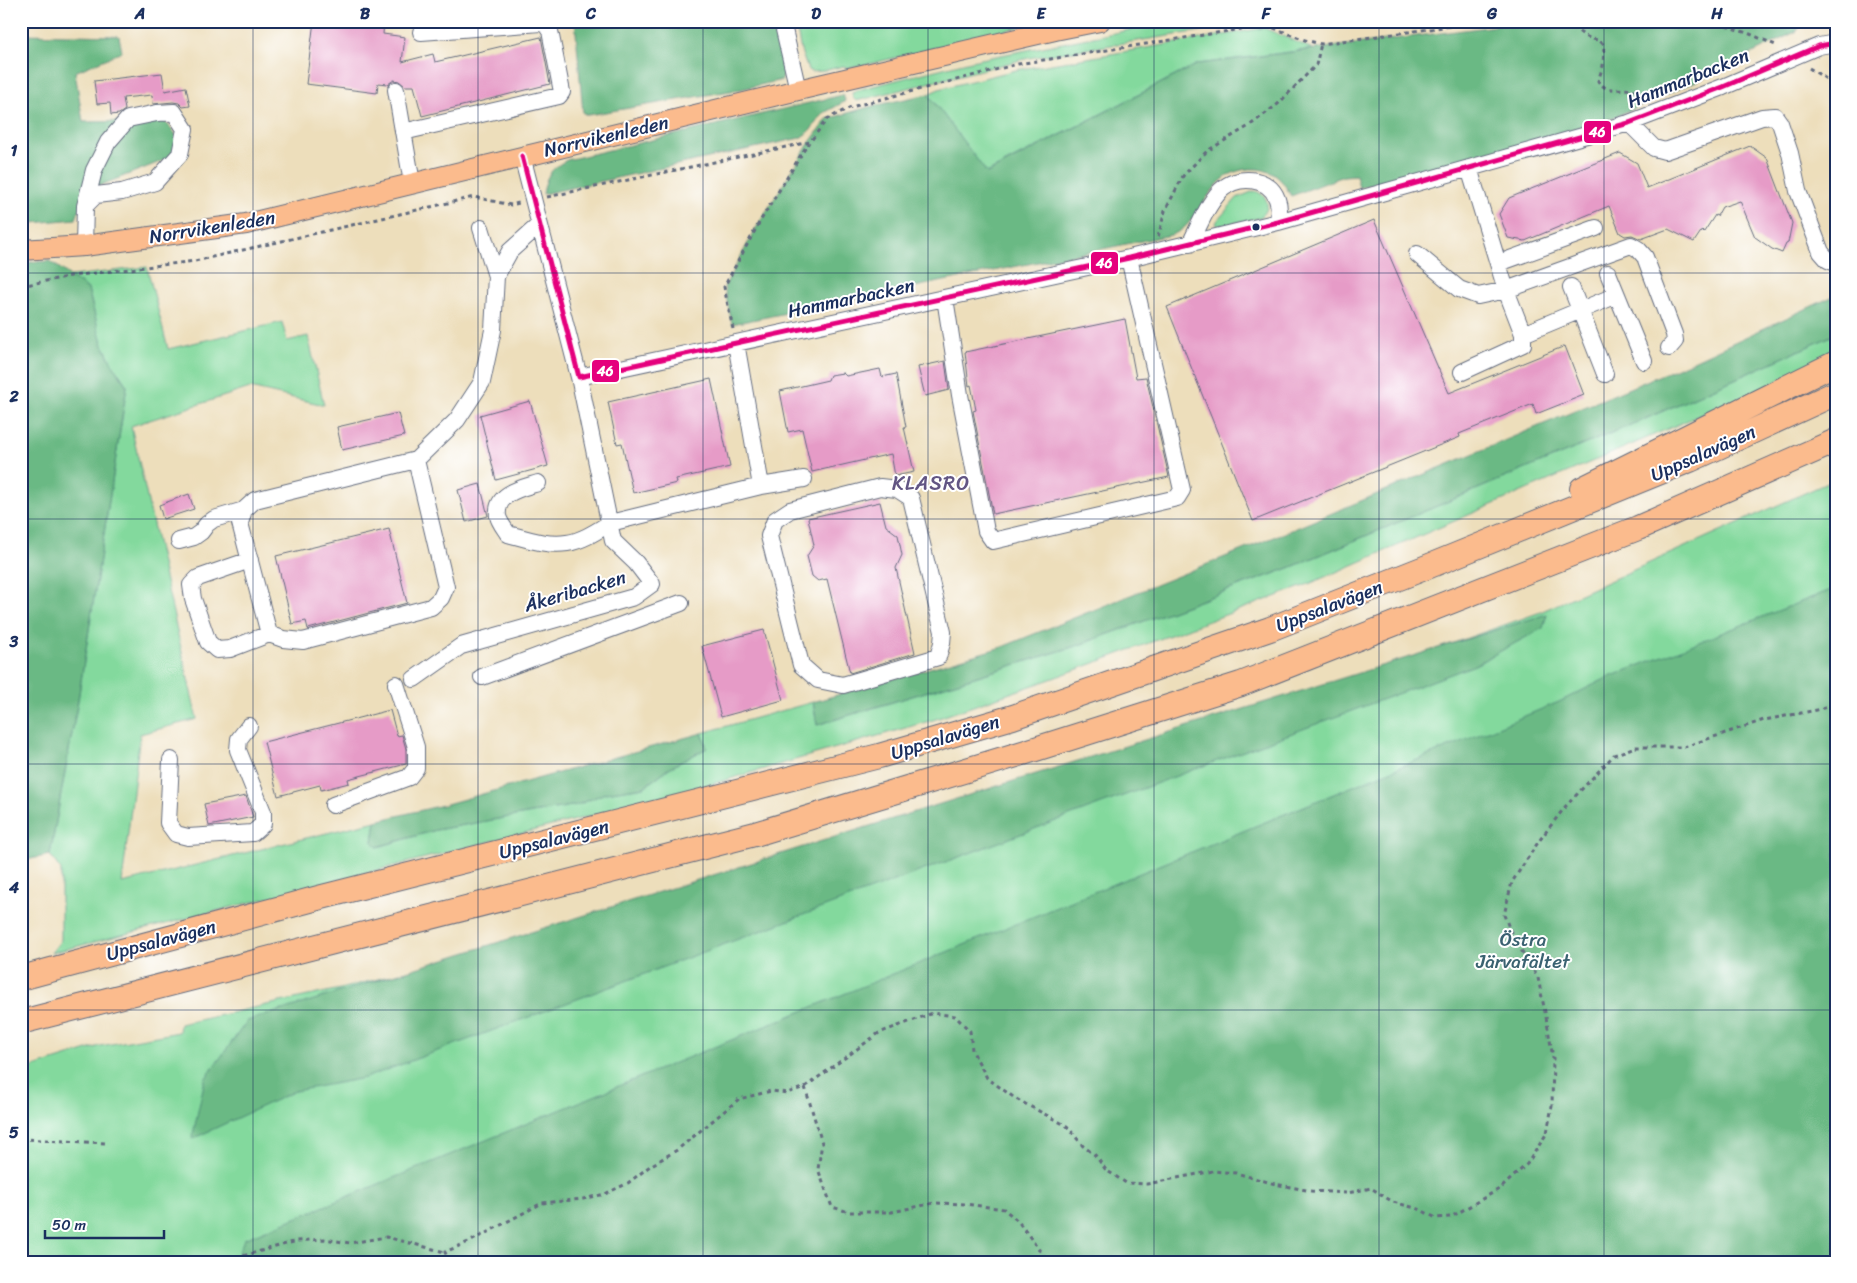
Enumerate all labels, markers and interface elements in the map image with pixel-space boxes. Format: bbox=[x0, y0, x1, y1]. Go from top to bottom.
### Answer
text: A bbox=[134, 0, 145, 28]
text: B bbox=[360, 0, 371, 28]
text: C bbox=[585, 0, 597, 28]
text: D bbox=[811, 0, 821, 28]
text: E bbox=[1037, 0, 1047, 28]
text: F bbox=[1261, 0, 1272, 28]
text: G bbox=[1486, 0, 1498, 28]
text: H bbox=[1710, 0, 1723, 28]
street label: Hammarbacken bbox=[1622, 39, 1754, 117]
street label: Norrvikenleden bbox=[540, 106, 672, 166]
line badge: 46 bbox=[1583, 120, 1612, 144]
text: 46 bbox=[1588, 120, 1605, 145]
text: 1 bbox=[11, 136, 18, 165]
street label: Norrvikenleden bbox=[147, 201, 277, 253]
unlabelled marker bbox=[1251, 222, 1261, 232]
line badge: 46 bbox=[1090, 251, 1119, 275]
text: 46 bbox=[1095, 251, 1112, 276]
street label: Hammarbacken bbox=[784, 268, 918, 328]
line badge: 46 bbox=[591, 359, 620, 383]
text: 46 bbox=[596, 359, 613, 384]
text: 2 bbox=[8, 382, 19, 411]
street label: Uppsalavägen bbox=[1645, 415, 1761, 491]
district label: KLASRO bbox=[892, 466, 970, 501]
street label: Åkeribacken bbox=[519, 561, 630, 622]
street label: Uppsalavägen bbox=[1271, 570, 1387, 642]
text: 3 bbox=[9, 627, 19, 656]
street label: Uppsalavägen bbox=[886, 705, 1004, 769]
street label: Uppsalavägen bbox=[496, 809, 612, 869]
text: 4 bbox=[8, 873, 19, 902]
street label: Uppsalavägen bbox=[102, 910, 220, 970]
park label: Östra Järvafältet bbox=[1475, 923, 1571, 978]
text: 5 bbox=[9, 1118, 19, 1147]
scale bar bbox=[45, 1208, 164, 1240]
text: 50 m bbox=[52, 1212, 87, 1238]

